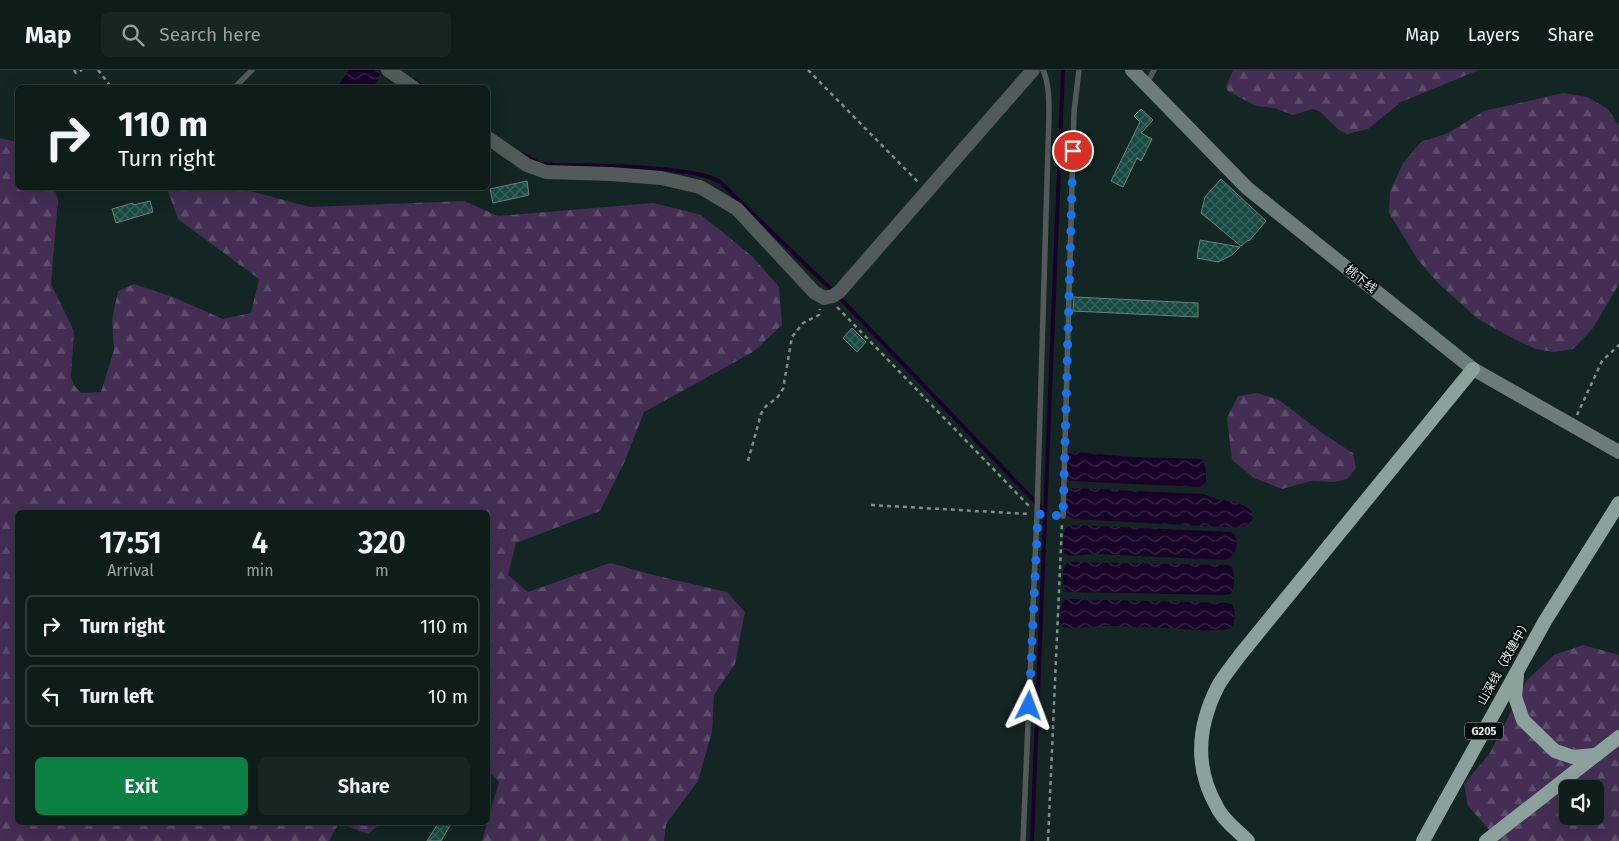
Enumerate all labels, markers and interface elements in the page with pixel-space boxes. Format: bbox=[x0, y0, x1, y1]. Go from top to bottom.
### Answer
search box bbox=[101, 12, 451, 57]
text: Map bbox=[25, 21, 71, 49]
icon: search bbox=[119, 21, 147, 49]
text: Search here bbox=[159, 23, 261, 46]
text: Map bbox=[1405, 24, 1440, 46]
text: Layers bbox=[1468, 24, 1520, 46]
text: Share bbox=[1548, 24, 1594, 46]
text: 110 m bbox=[118, 103, 208, 145]
icon: right bbox=[35, 105, 100, 170]
pin bbox=[1052, 130, 1094, 172]
icon: arrive bbox=[1059, 137, 1087, 165]
text: Turn right bbox=[118, 145, 215, 172]
street label: 桃下线 bbox=[1343, 262, 1379, 296]
text: 17:51 bbox=[99, 525, 162, 561]
text: 4 bbox=[252, 525, 268, 561]
text: 320 bbox=[358, 525, 406, 561]
text: Arrival bbox=[107, 561, 154, 580]
text: min bbox=[246, 561, 274, 580]
text: m bbox=[375, 561, 389, 580]
icon: right bbox=[37, 612, 65, 640]
text: Turn right bbox=[80, 615, 165, 638]
text: 110 m bbox=[420, 615, 468, 638]
street label: 山深线（改建中） bbox=[1475, 617, 1533, 707]
position arrow bbox=[1002, 679, 1054, 731]
icon: left bbox=[37, 682, 65, 710]
text: Turn left bbox=[80, 685, 154, 708]
text: 10 m bbox=[428, 685, 468, 708]
road number: G205 bbox=[1465, 722, 1503, 739]
button: Exit bbox=[35, 757, 248, 815]
button: Share bbox=[258, 757, 470, 815]
map controls bbox=[1559, 780, 1604, 825]
button: sound bbox=[1559, 780, 1604, 825]

